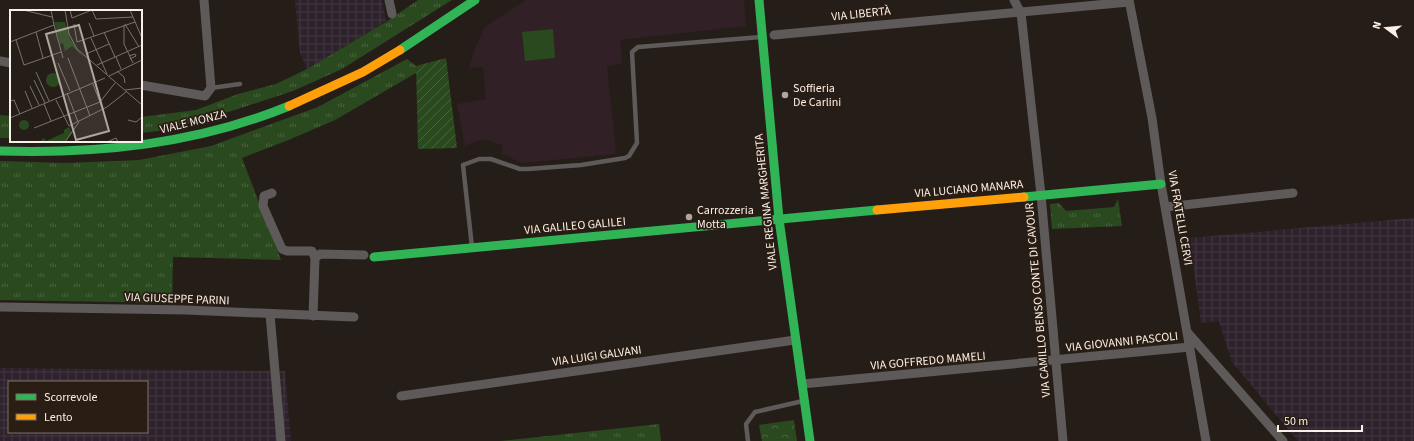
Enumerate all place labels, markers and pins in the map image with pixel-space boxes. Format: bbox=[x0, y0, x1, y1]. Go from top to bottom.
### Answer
place label: Soffieria De Carlini bbox=[793, 80, 841, 111]
marker: Soffieria De Carlini bbox=[780, 90, 790, 100]
place label: Carrozzeria Motta bbox=[697, 202, 754, 233]
marker: Carrozzeria Motta bbox=[684, 212, 694, 222]

